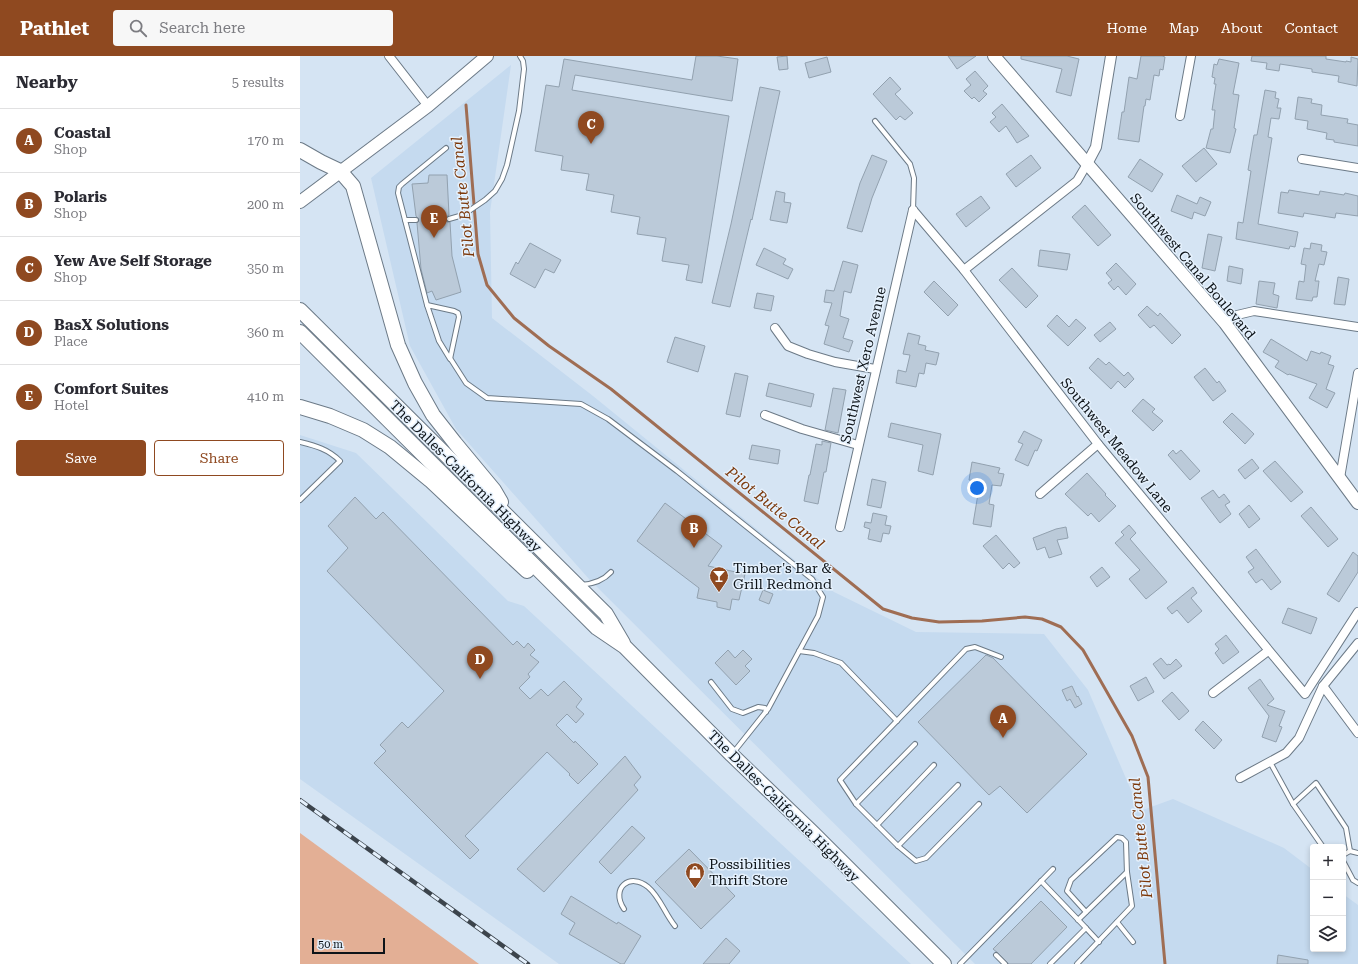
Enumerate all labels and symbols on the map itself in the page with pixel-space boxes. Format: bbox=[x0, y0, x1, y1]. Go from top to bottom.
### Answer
pin: C bbox=[578, 111, 604, 144]
water label: Pilot Butte Canal bbox=[448, 135, 478, 259]
street label: Southwest Canal Boulevard bbox=[1127, 190, 1259, 342]
pin: E bbox=[421, 205, 447, 238]
street label: Southwest Xero Avenue bbox=[837, 285, 889, 445]
street label: Southwest Meadow Lane bbox=[1058, 374, 1176, 516]
street label: The Dalles-California Highway bbox=[387, 397, 546, 556]
water label: Pilot Butte Canal bbox=[721, 462, 828, 553]
your location bbox=[967, 478, 987, 498]
pin: B bbox=[681, 515, 707, 548]
place label: Timber's Bar & Grill Redmond bbox=[733, 560, 832, 592]
bar icon: Timber's Bar & Grill Redmond bbox=[708, 565, 730, 593]
pin: D bbox=[467, 646, 493, 679]
pin: A bbox=[990, 705, 1016, 738]
street label: The Dalles-California Highway bbox=[705, 727, 864, 886]
water label: Pilot Butte Canal bbox=[1126, 776, 1156, 900]
place label: Possibilities Thrift Store bbox=[709, 856, 791, 888]
shop icon: Possibilities Thrift Store bbox=[684, 861, 706, 889]
scale bar bbox=[312, 936, 385, 955]

